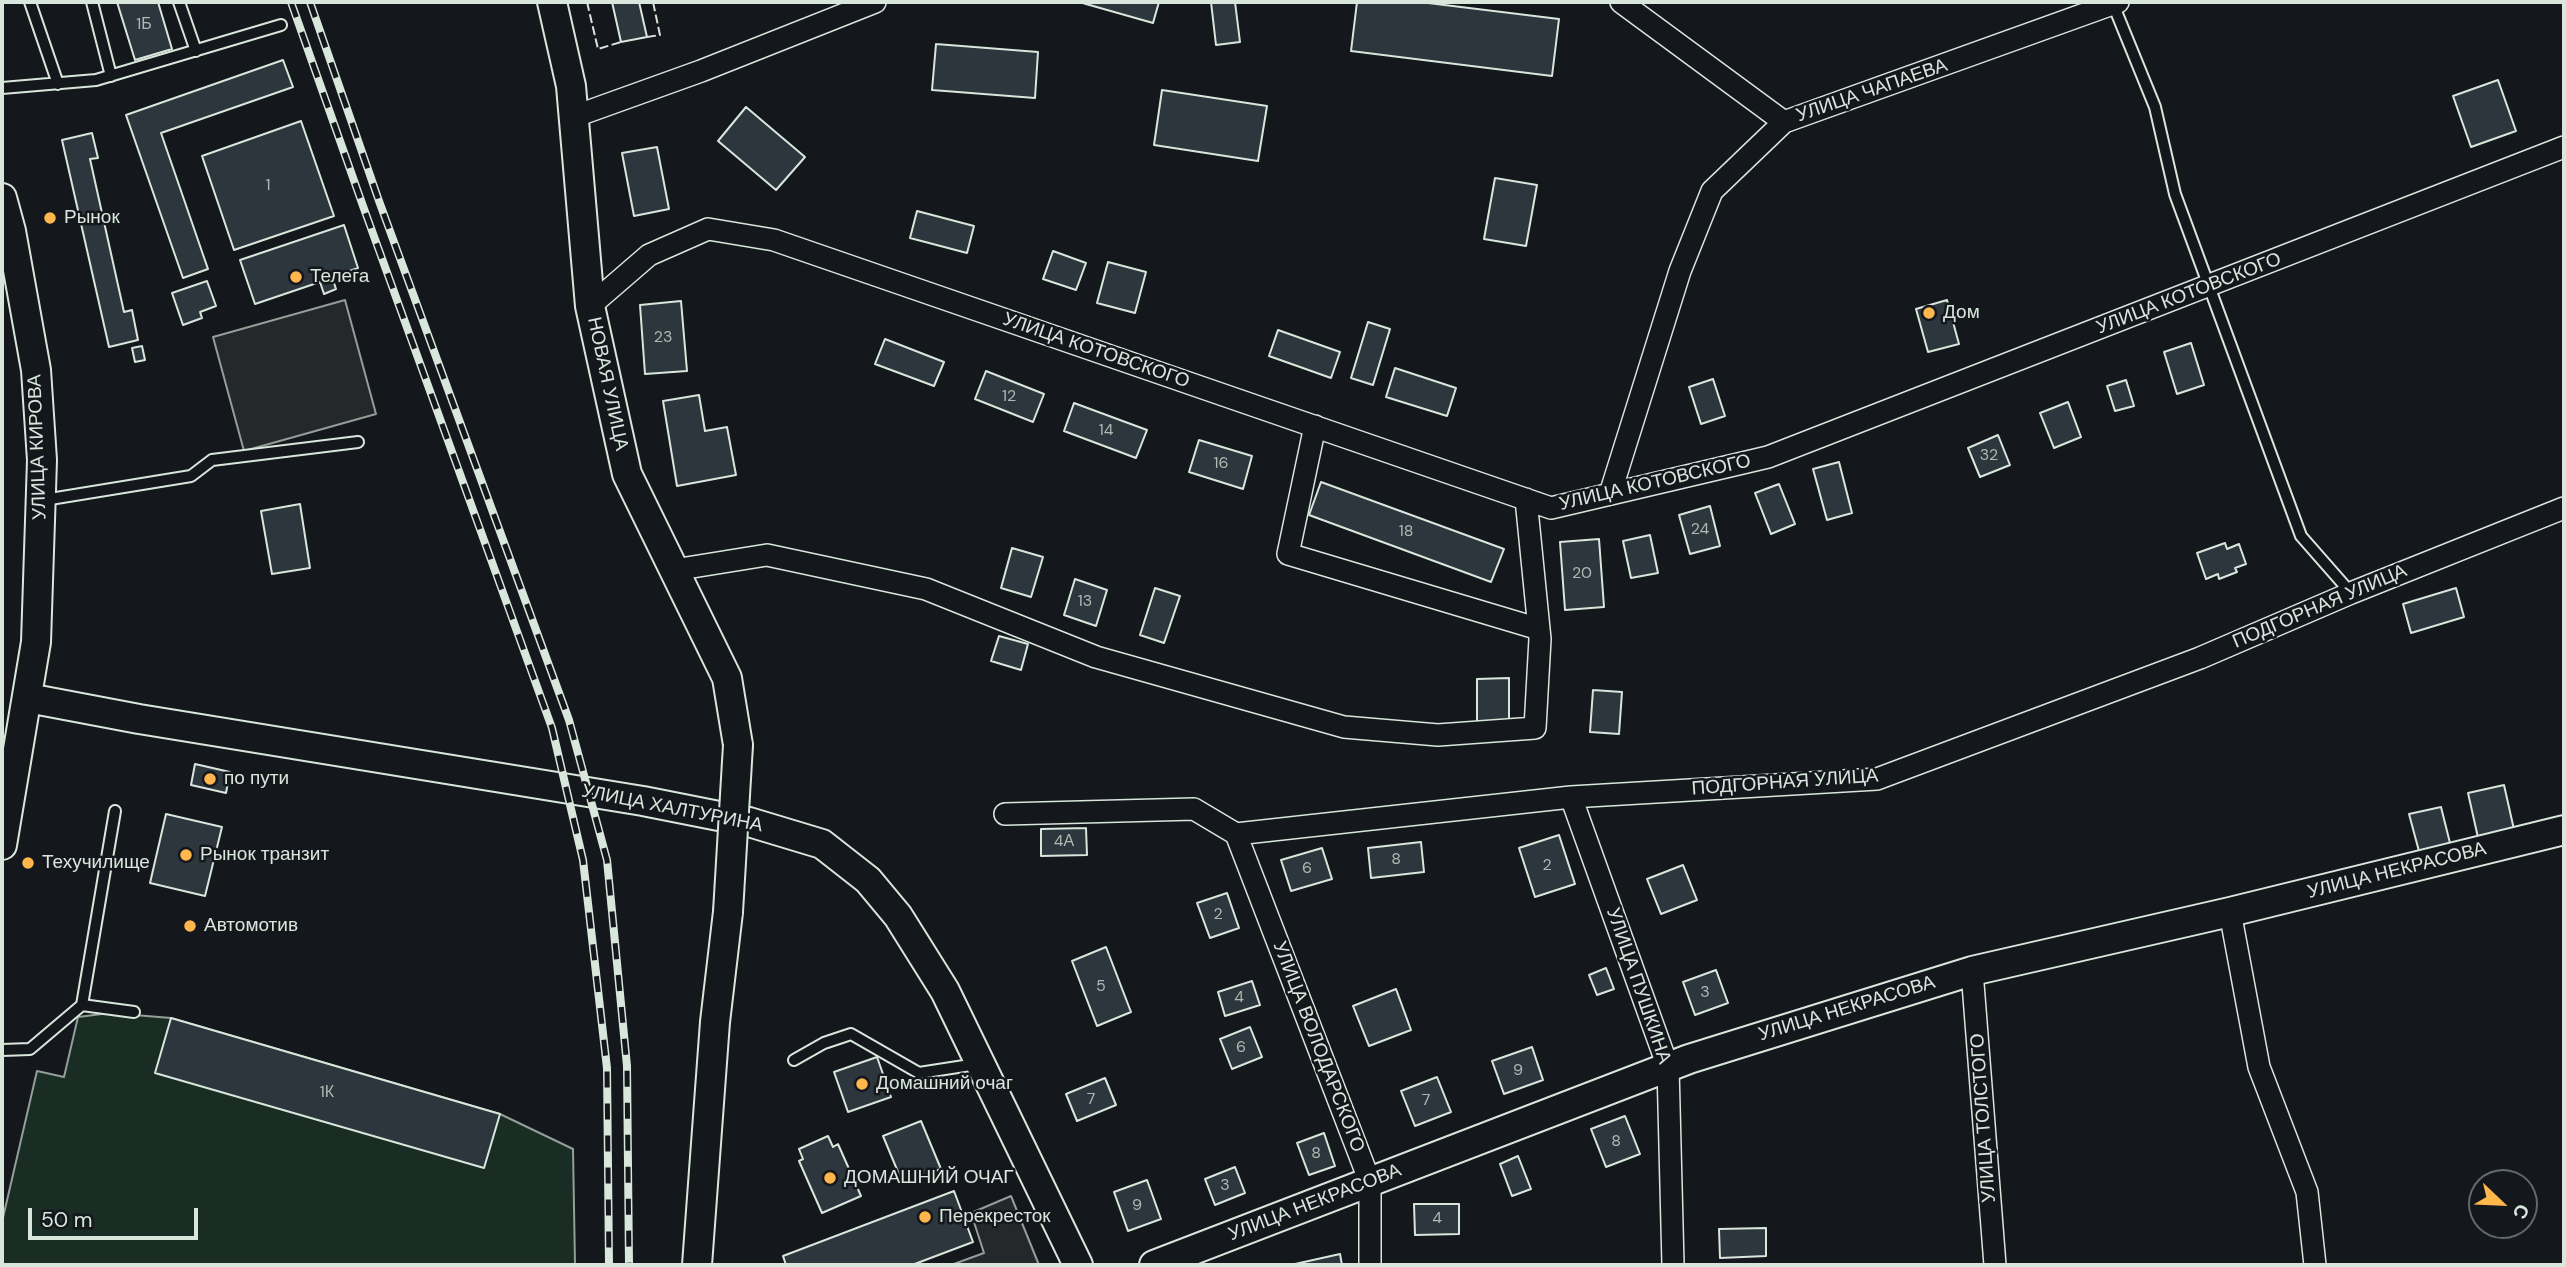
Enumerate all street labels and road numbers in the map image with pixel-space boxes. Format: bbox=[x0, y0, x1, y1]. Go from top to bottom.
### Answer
street label: УЛИЦА ЧАПАЕВА bbox=[1794, 54, 1950, 128]
street label: УЛИЦА КОТОВСКОГО bbox=[2093, 248, 2285, 340]
street label: УЛИЦА КОТОВСКОГО bbox=[1000, 308, 1192, 394]
street label: НОВАЯ УЛИЦА bbox=[582, 315, 632, 453]
street label: УЛИЦА КИРОВА bbox=[24, 374, 52, 520]
street label: УЛИЦА КОТОВСКОГО bbox=[1557, 450, 1753, 516]
street label: ПОДГОРНАЯ УЛИЦА bbox=[2229, 560, 2411, 654]
street label: ПОДГОРНАЯ УЛИЦА bbox=[1691, 765, 1879, 801]
street label: УЛИЦА ХАЛТУРИНА bbox=[580, 780, 764, 838]
street label: УЛИЦА НЕКРАСОВА bbox=[2305, 838, 2489, 904]
street label: УЛИЦА ПУШКИНА bbox=[1601, 905, 1675, 1067]
street label: УЛИЦА ВОЛОДАРСКОГО bbox=[1267, 938, 1369, 1156]
street label: УЛИЦА НЕКРАСОВА bbox=[1756, 971, 1938, 1047]
street label: УЛИЦА ТОЛСТОГО bbox=[1967, 1033, 2001, 1203]
street label: УЛИЦА НЕКРАСОВА bbox=[1225, 1160, 1405, 1246]

